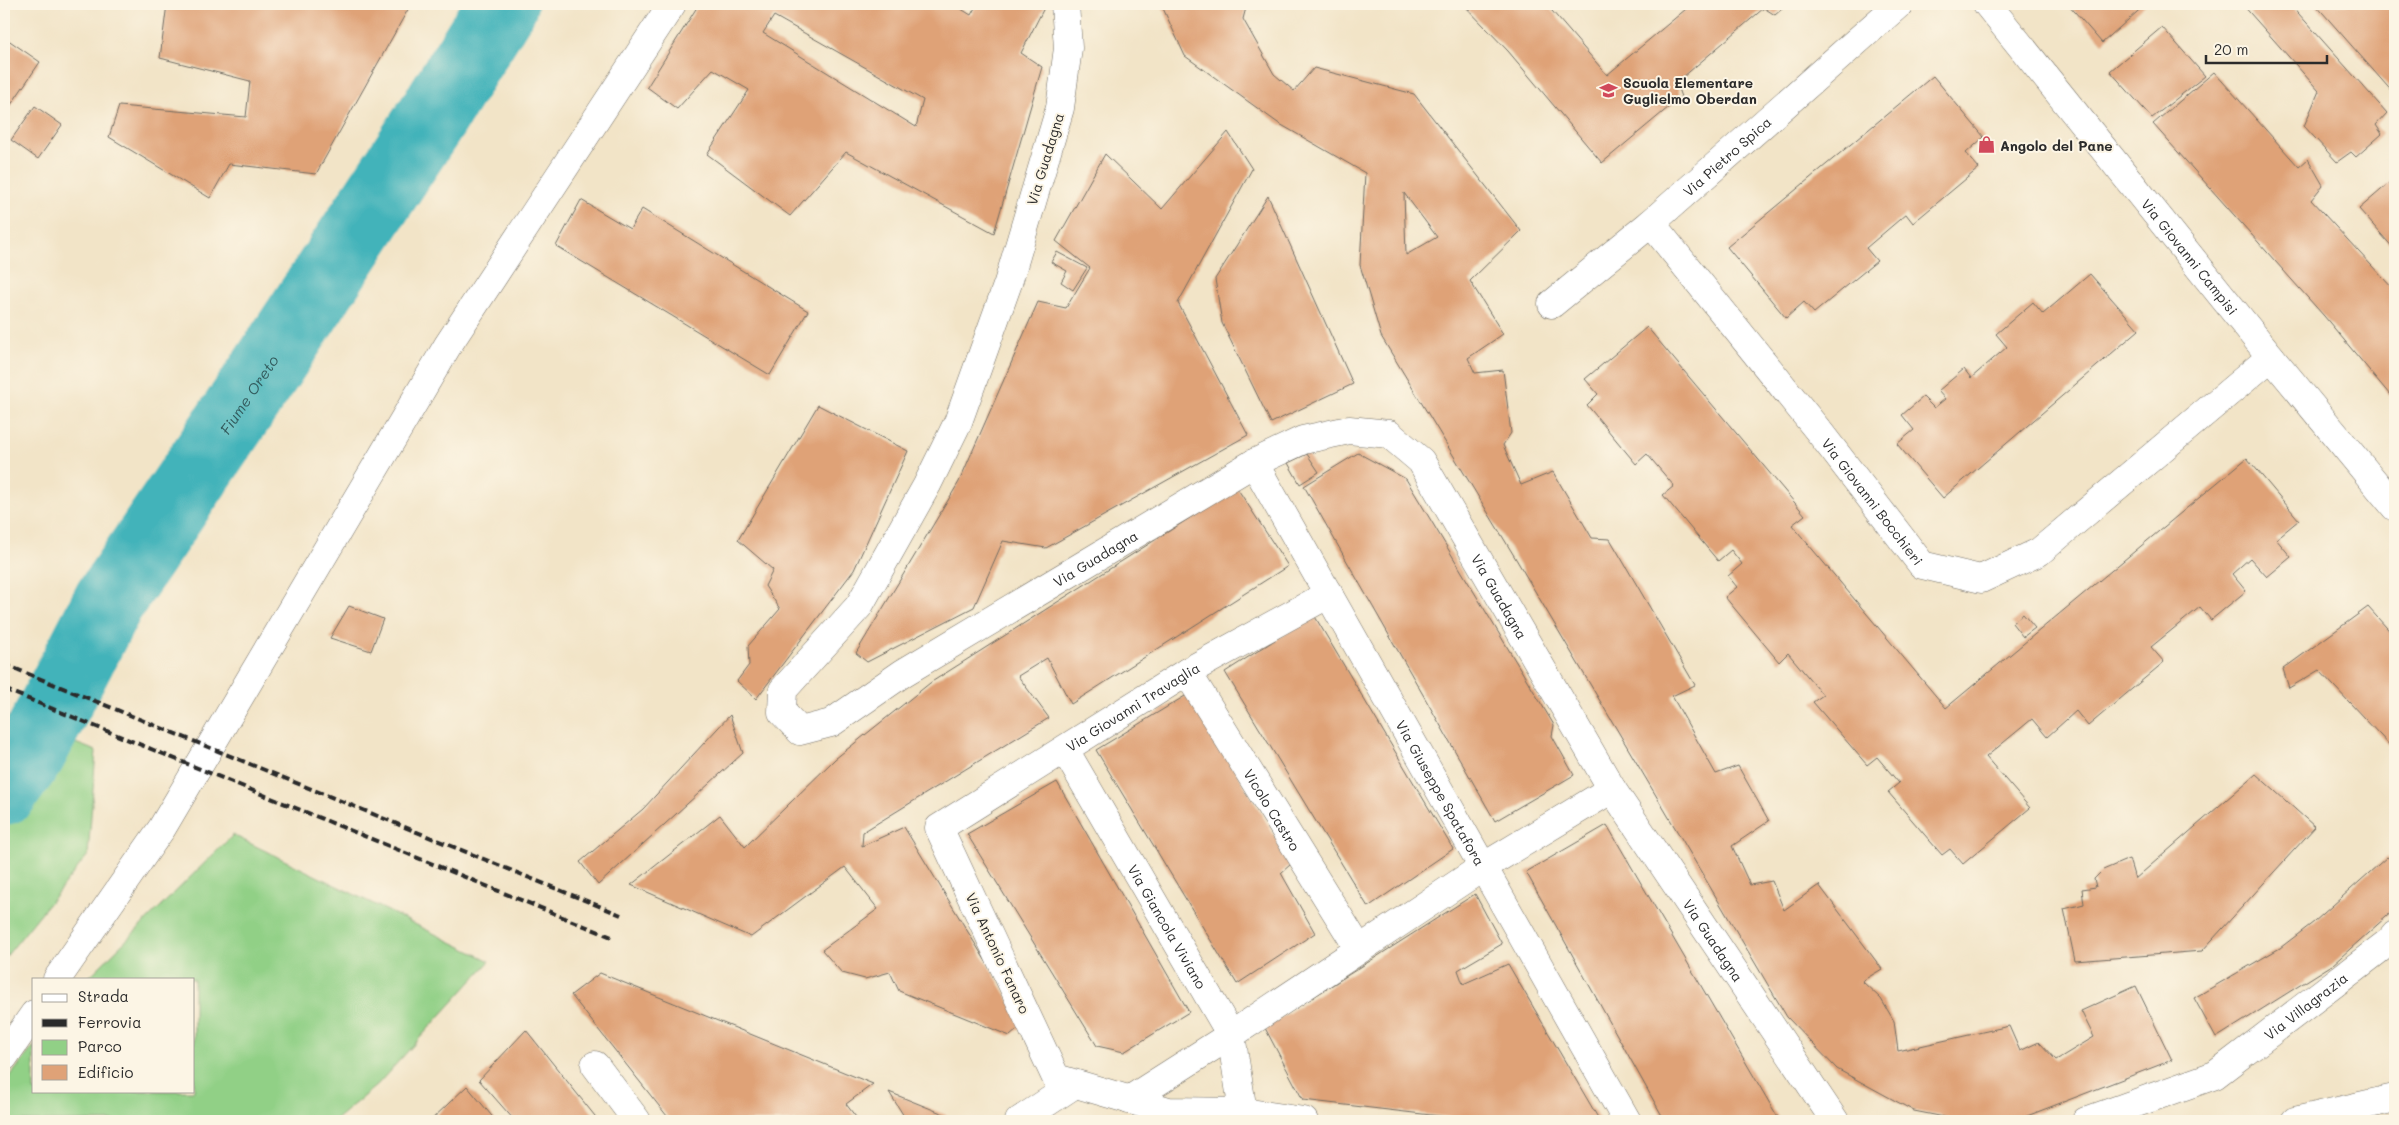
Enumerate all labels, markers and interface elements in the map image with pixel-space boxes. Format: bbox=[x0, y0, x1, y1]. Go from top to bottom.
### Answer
scale bar bbox=[2206, 32, 2328, 64]
text: 20 m bbox=[2214, 39, 2248, 59]
place label: Scuola Elementare Guglielmo Oberdan bbox=[1623, 73, 1757, 108]
school or university icon: Scuola Elementare Guglielmo Oberdan bbox=[1599, 80, 1619, 100]
street label: Via Guadagna bbox=[1022, 111, 1068, 207]
street label: Via Pietro Spica bbox=[1679, 112, 1775, 200]
shop icon: Angolo del Pane bbox=[1976, 135, 1996, 155]
place label: Angolo del Pane bbox=[2000, 136, 2113, 155]
street label: Via Giovanni Campisi bbox=[2138, 194, 2243, 318]
water label: Fiume Oreto bbox=[215, 351, 283, 438]
street label: Via Giovanni Bocchieri bbox=[1818, 434, 1928, 569]
street label: Via Guadagna bbox=[1049, 525, 1141, 591]
street label: Via Guadagna bbox=[1468, 550, 1532, 642]
street label: Via Giovanni Travaglia bbox=[1062, 658, 1203, 755]
street label: Via Giuseppe Spatafora bbox=[1392, 716, 1490, 869]
street label: Vicolo Castro bbox=[1240, 765, 1305, 854]
street label: Via Giancola Viviano bbox=[1124, 861, 1211, 992]
street label: Via Antonio Fanaro bbox=[962, 889, 1034, 1017]
street label: Via Guadagna bbox=[1679, 895, 1748, 985]
street label: Via Villagrazia bbox=[2260, 968, 2351, 1044]
legend bbox=[32, 978, 195, 1092]
text: Strada bbox=[78, 986, 129, 1006]
text: Ferrovia bbox=[78, 1012, 142, 1032]
text: Parco bbox=[78, 1036, 122, 1056]
text: Edificio bbox=[78, 1062, 134, 1082]

